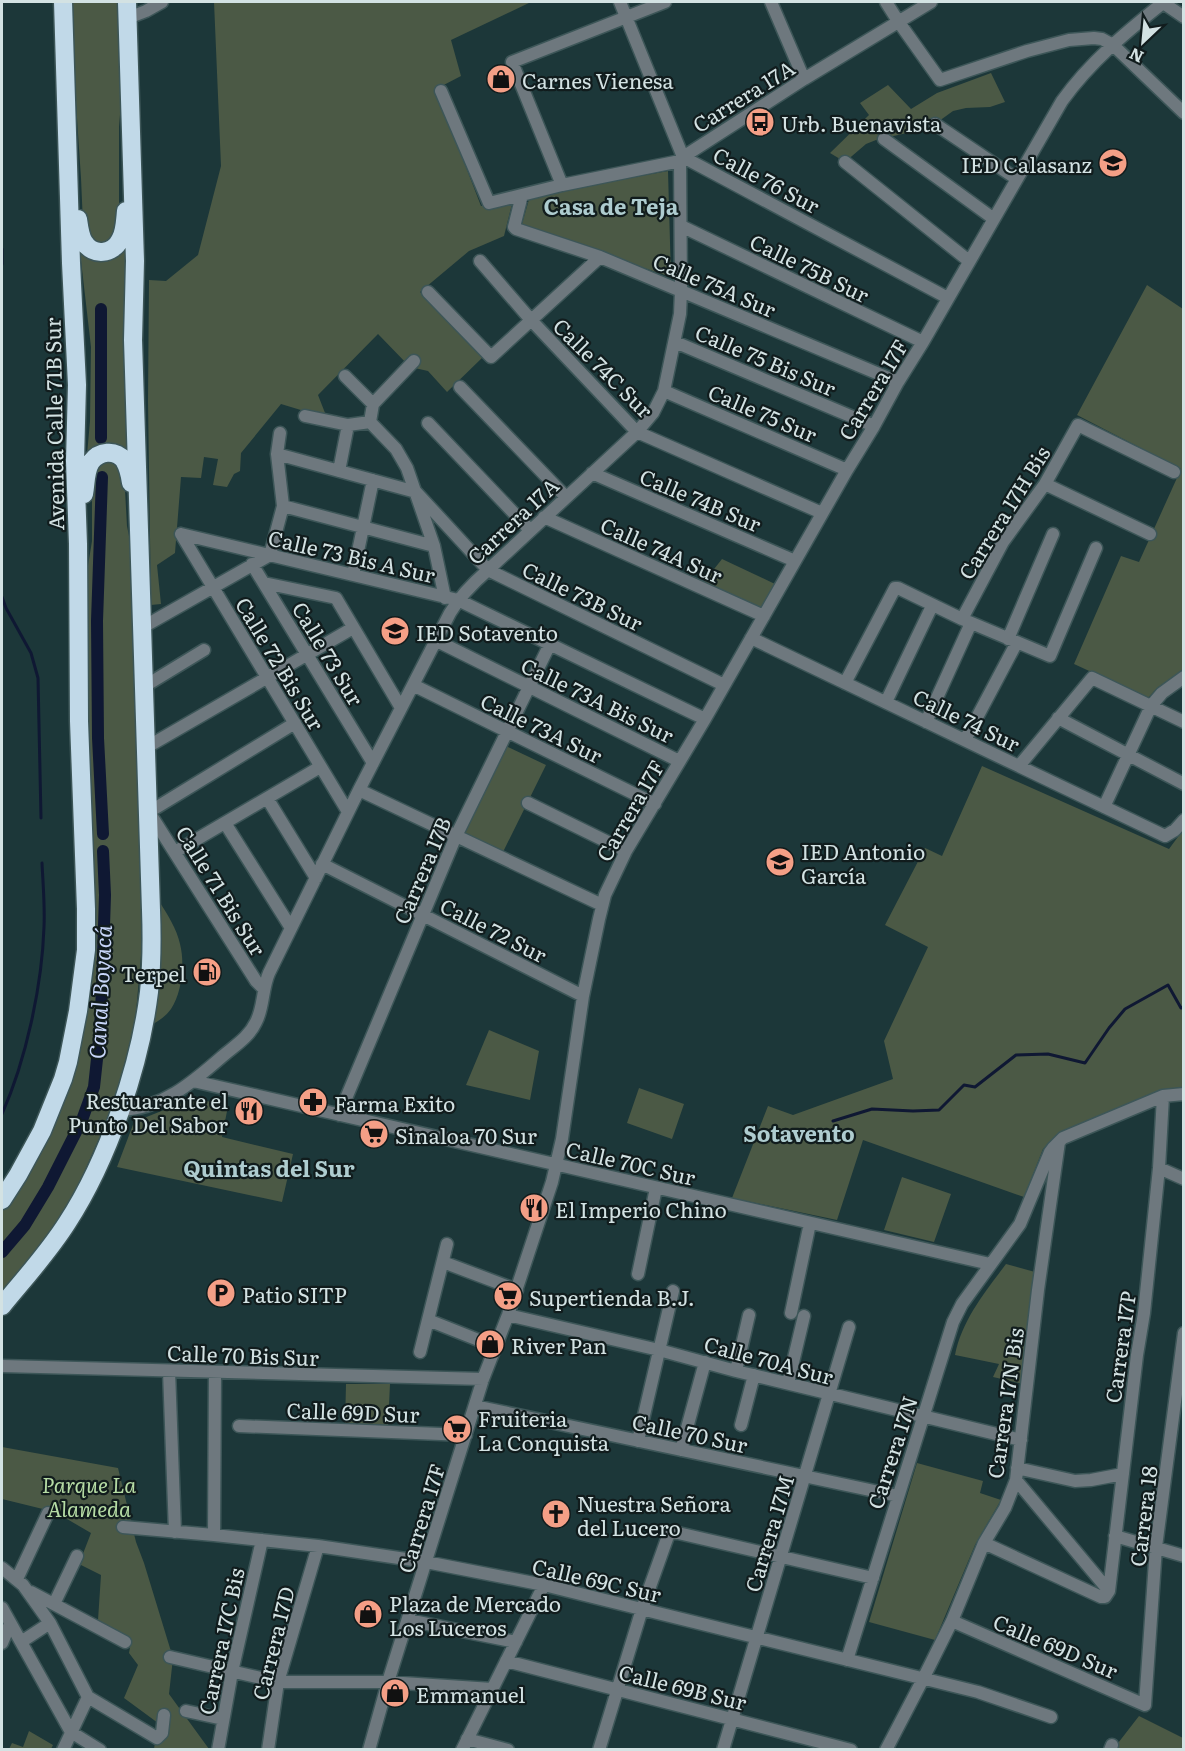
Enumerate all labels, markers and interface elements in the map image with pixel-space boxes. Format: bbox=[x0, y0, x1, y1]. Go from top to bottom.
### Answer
north arrow bbox=[1113, 12, 1173, 72]
text: N bbox=[1125, 43, 1147, 70]
street label: Carrera 17A bbox=[686, 51, 801, 139]
shop icon: Carnes Vienesa bbox=[485, 63, 517, 95]
place label: Carnes Vienesa bbox=[522, 64, 674, 95]
bus stop icon: Urb. Buenavista bbox=[744, 106, 776, 138]
place label: Urb. Buenavista bbox=[781, 107, 942, 138]
street label: Calle 76 Sur bbox=[708, 138, 826, 220]
school or university icon: IED Calasanz bbox=[1097, 147, 1129, 179]
place label: IED Calasanz bbox=[961, 148, 1092, 179]
district label: Casa de Teja bbox=[544, 189, 679, 222]
street label: Calle 75B Sur bbox=[745, 225, 875, 309]
street label: Calle 75A Sur bbox=[649, 244, 781, 324]
street label: Calle 74C Sur bbox=[547, 310, 661, 424]
street label: Calle 75 Bis Sur bbox=[691, 315, 841, 403]
street label: Avenida Calle 71B Sur bbox=[36, 317, 70, 531]
street label: Carrera 17F bbox=[830, 333, 914, 445]
street label: Calle 75 Sur bbox=[704, 375, 822, 449]
street label: Carrera 17H Bis bbox=[950, 439, 1056, 585]
street label: Calle 74B Sur bbox=[635, 459, 767, 539]
street label: Carrera 17A bbox=[459, 469, 565, 571]
street label: Calle 74A Sur bbox=[596, 508, 728, 590]
street label: Calle 73 Bis A Sur bbox=[265, 521, 439, 589]
street label: Calle 73B Sur bbox=[518, 553, 648, 638]
street label: Calle 72 Bis Sur bbox=[229, 591, 333, 735]
street label: Calle 73 Sur bbox=[286, 595, 372, 711]
school or university icon: IED Sotavento bbox=[379, 615, 411, 647]
place label: IED Sotavento bbox=[416, 616, 558, 647]
street label: Calle 73A Bis Sur bbox=[516, 649, 680, 749]
street label: Calle 74 Sur bbox=[908, 680, 1026, 758]
street label: Calle 73A Sur bbox=[476, 684, 608, 770]
street label: Carrera 17F bbox=[587, 753, 671, 867]
street label: Carrera 17B bbox=[384, 812, 458, 928]
street label: Calle 71 Bis Sur bbox=[170, 819, 274, 961]
place label: IED Antonio García bbox=[801, 835, 925, 890]
school or university icon: IED Antonio García bbox=[764, 846, 796, 878]
street label: Calle 72 Sur bbox=[435, 889, 553, 969]
water label: Canal Boyacá bbox=[79, 924, 119, 1060]
fuel station icon: Terpel bbox=[191, 956, 223, 988]
place label: Terpel bbox=[121, 957, 186, 988]
place label: Restuarante el Punto Del Sabor bbox=[68, 1084, 228, 1139]
pharmacy icon: Farma Exito bbox=[297, 1086, 329, 1118]
place label: Farma Exito bbox=[334, 1087, 455, 1118]
restaurant icon: Restuarante el Punto Del Sabor bbox=[233, 1095, 265, 1127]
district label: Sotavento bbox=[743, 1116, 855, 1149]
supermarket icon: Sinaloa 70 Sur bbox=[358, 1118, 390, 1150]
place label: Sinaloa 70 Sur bbox=[395, 1119, 537, 1150]
street label: Calle 70C Sur bbox=[563, 1132, 699, 1192]
district label: Quintas del Sur bbox=[183, 1151, 355, 1184]
restaurant icon: El Imperio Chino bbox=[518, 1192, 550, 1224]
place label: El Imperio Chino bbox=[555, 1193, 727, 1224]
parking icon: Patio SITP bbox=[205, 1277, 237, 1309]
place label: Patio SITP bbox=[242, 1278, 347, 1309]
supermarket icon: Supertienda B.J. bbox=[492, 1280, 524, 1312]
place label: Supertienda B.J. bbox=[529, 1281, 695, 1312]
street label: Carrera 17P bbox=[1096, 1289, 1142, 1405]
street label: Carrera 17N Bis bbox=[978, 1326, 1030, 1480]
street label: Calle 70A Sur bbox=[701, 1327, 837, 1391]
shop icon: River Pan bbox=[474, 1328, 506, 1360]
place label: River Pan bbox=[511, 1329, 607, 1360]
street label: Calle 70 Bis Sur bbox=[167, 1336, 319, 1372]
street label: Carrera 17N bbox=[858, 1391, 924, 1513]
street label: Calle 69D Sur bbox=[286, 1393, 420, 1429]
place label: Fruiteria La Conquista bbox=[478, 1402, 610, 1457]
street label: Calle 70 Sur bbox=[629, 1405, 751, 1459]
supermarket icon: Fruiteria La Conquista bbox=[441, 1413, 473, 1445]
street label: Carrera 17F bbox=[389, 1459, 451, 1576]
street label: Carrera 18 bbox=[1120, 1464, 1164, 1568]
park label: Parque La Alameda bbox=[42, 1468, 136, 1523]
street label: Carrera 17M bbox=[735, 1471, 801, 1595]
place label: Nuestra Señora del Lucero bbox=[577, 1487, 731, 1542]
church icon: Nuestra Señora del Lucero bbox=[540, 1498, 572, 1530]
street label: Calle 69C Sur bbox=[529, 1549, 665, 1609]
street label: Carrera 17C Bis bbox=[189, 1565, 251, 1717]
street label: Carrera 17D bbox=[243, 1583, 301, 1703]
place label: Plaza de Mercado Los Luceros bbox=[389, 1587, 561, 1642]
shop icon: Plaza de Mercado Los Luceros bbox=[352, 1598, 384, 1630]
street label: Calle 69D Sur bbox=[989, 1605, 1123, 1685]
street label: Calle 69B Sur bbox=[616, 1655, 750, 1717]
shop icon: Emmanuel bbox=[379, 1677, 411, 1709]
place label: Emmanuel bbox=[416, 1678, 525, 1709]

